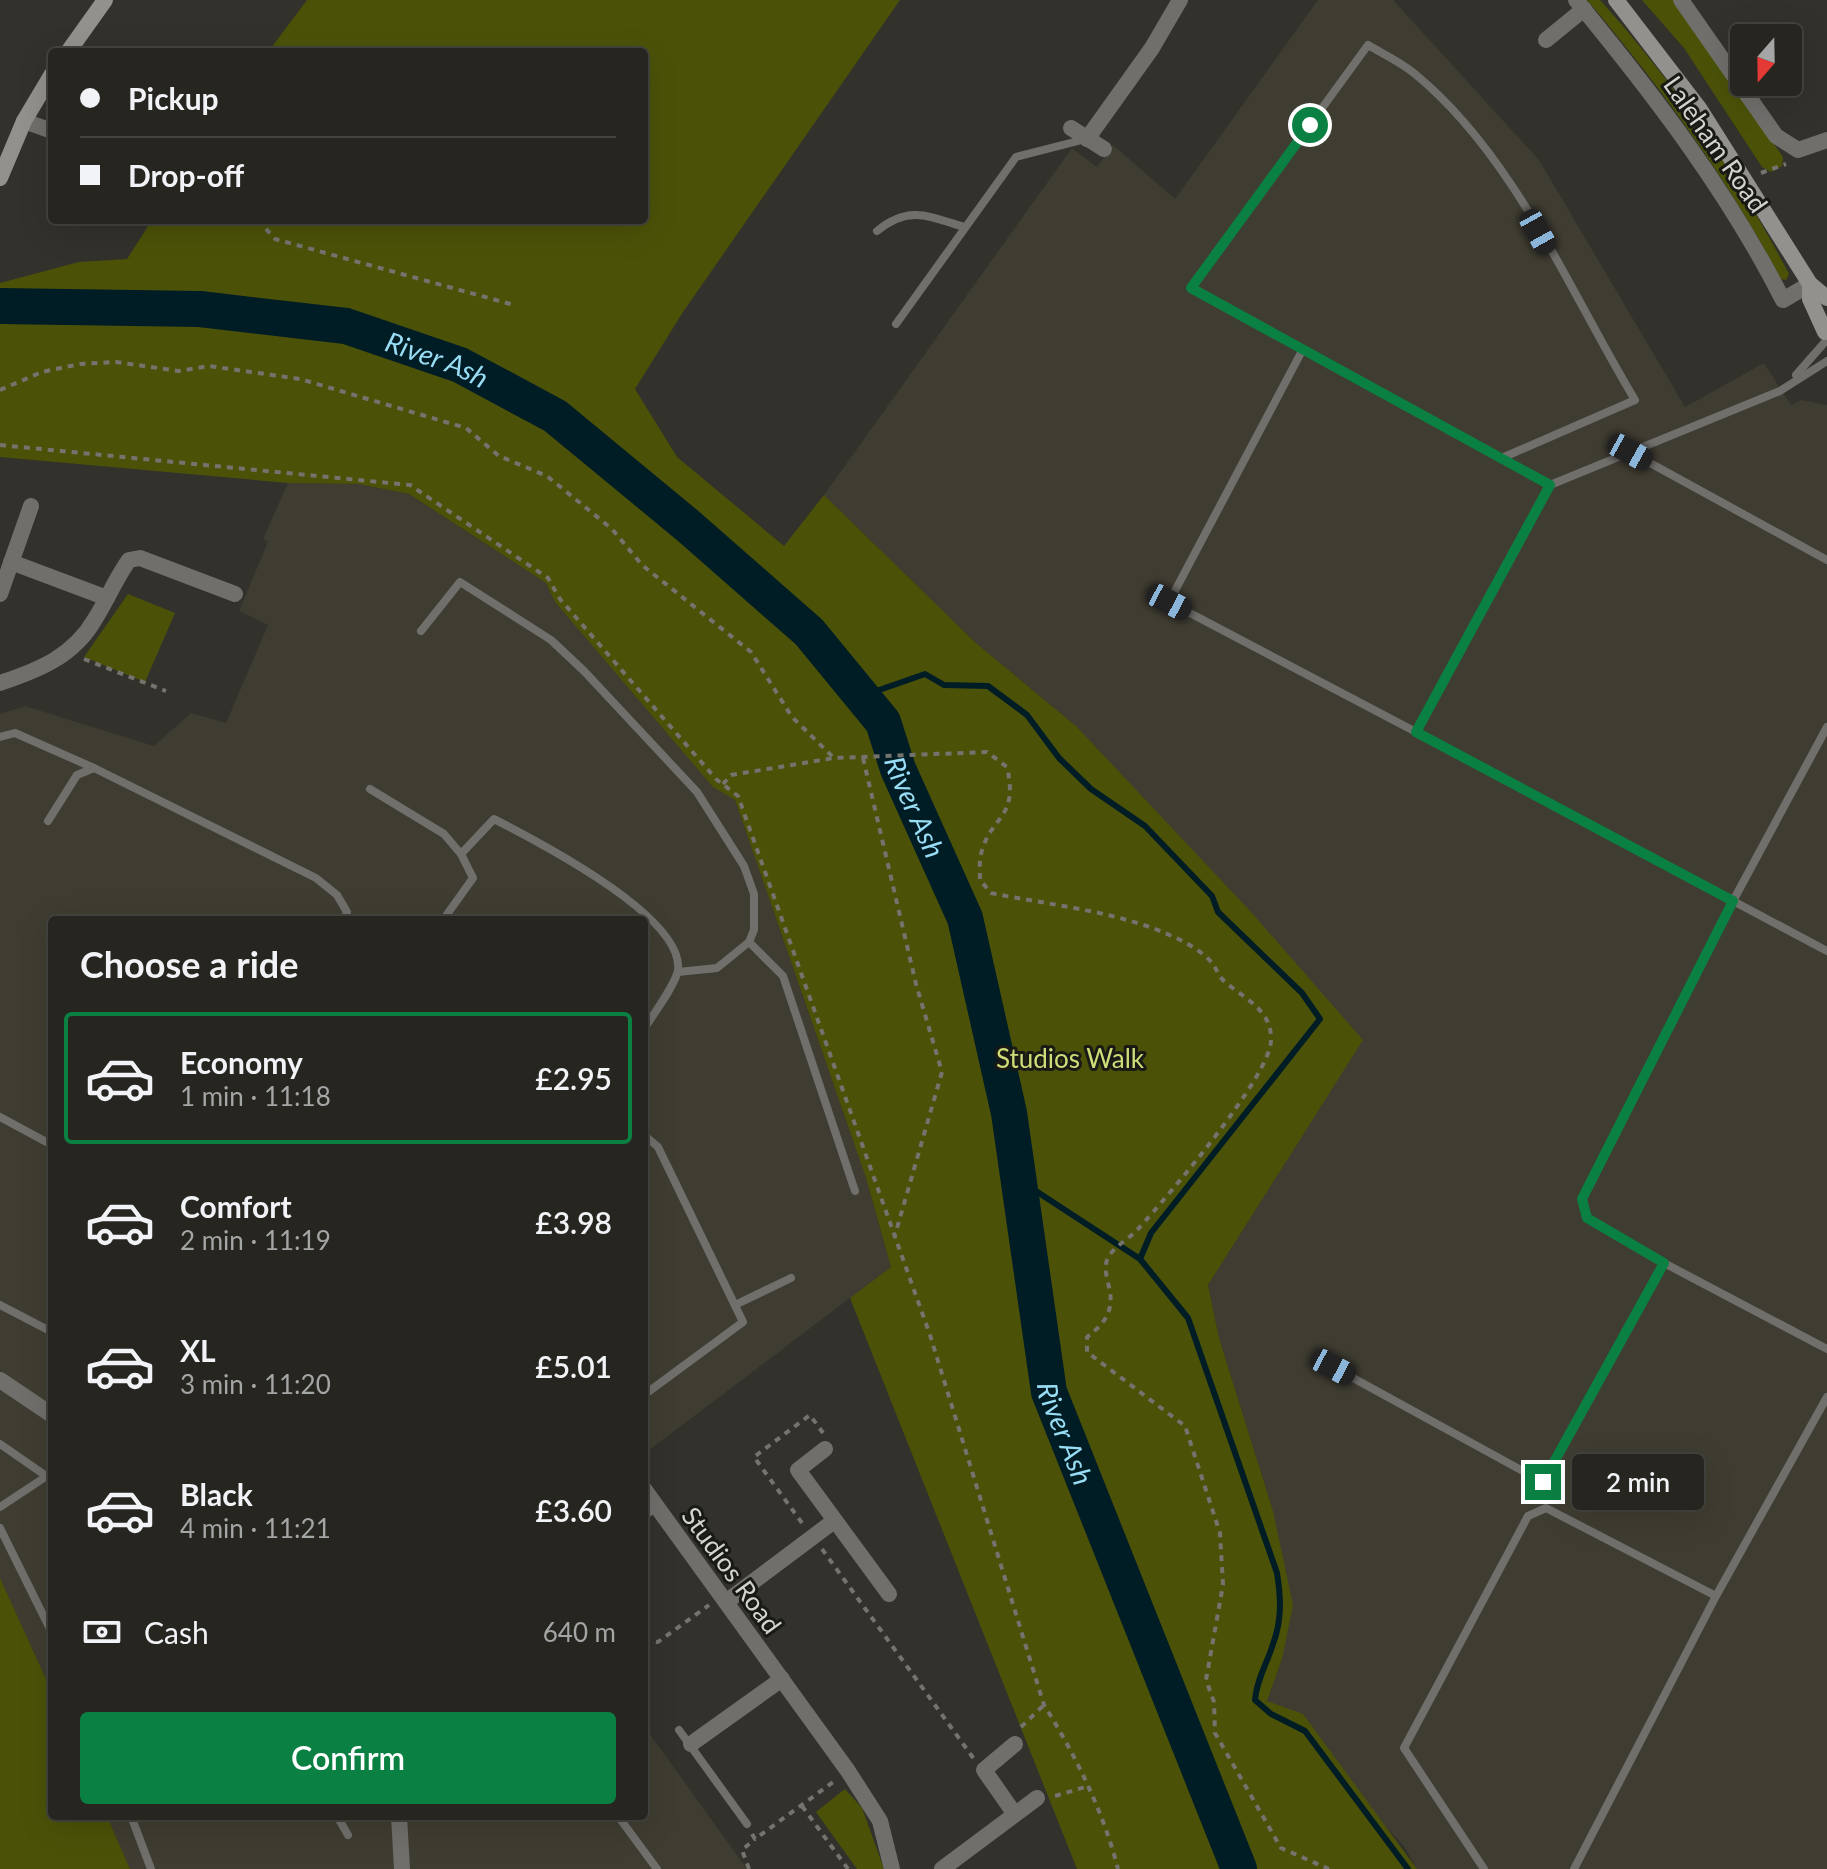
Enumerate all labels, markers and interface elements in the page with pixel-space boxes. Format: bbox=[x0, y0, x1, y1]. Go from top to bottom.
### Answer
north arrow bbox=[1730, 24, 1802, 96]
map controls bbox=[1730, 24, 1802, 96]
street label: Laleham Road bbox=[1657, 70, 1775, 218]
text: Pickup bbox=[128, 80, 219, 116]
route start bbox=[1292, 107, 1328, 143]
text: Drop-off bbox=[128, 157, 244, 193]
car bbox=[1516, 205, 1560, 259]
water label: River Ash bbox=[381, 324, 495, 394]
car bbox=[1603, 430, 1657, 474]
car bbox=[1142, 580, 1196, 624]
water label: River Ash bbox=[878, 752, 953, 863]
text: Choose a ride bbox=[80, 942, 299, 986]
icon: car bbox=[84, 1042, 156, 1114]
park label: Studios Walk bbox=[996, 1042, 1145, 1074]
text: Economy bbox=[180, 1044, 303, 1080]
text: £2.95 bbox=[535, 1060, 612, 1096]
text: 1 min · 11:18 bbox=[180, 1080, 331, 1112]
icon: car bbox=[84, 1186, 156, 1258]
text: Comfort bbox=[180, 1188, 292, 1224]
text: £3.98 bbox=[535, 1204, 612, 1240]
text: 2 min · 11:19 bbox=[180, 1224, 331, 1256]
icon: car bbox=[84, 1330, 156, 1402]
text: XL bbox=[180, 1332, 216, 1368]
car bbox=[1306, 1345, 1360, 1389]
text: £5.01 bbox=[535, 1348, 612, 1384]
text: 3 min · 11:20 bbox=[180, 1368, 331, 1400]
water label: River Ash bbox=[1031, 1380, 1101, 1489]
callout: 2 min bbox=[1571, 1454, 1703, 1510]
route end bbox=[1525, 1464, 1561, 1500]
text: 2 min bbox=[1606, 1466, 1670, 1498]
icon: car bbox=[84, 1474, 156, 1546]
text: Black bbox=[180, 1476, 253, 1512]
text: £3.60 bbox=[535, 1492, 612, 1528]
street label: Studios Road bbox=[675, 1501, 789, 1639]
text: 4 min · 11:21 bbox=[180, 1512, 331, 1544]
icon: cash bbox=[80, 1610, 124, 1654]
text: Cash bbox=[144, 1614, 209, 1650]
text: 640 m bbox=[543, 1616, 616, 1648]
button: Confirm bbox=[80, 1712, 616, 1804]

